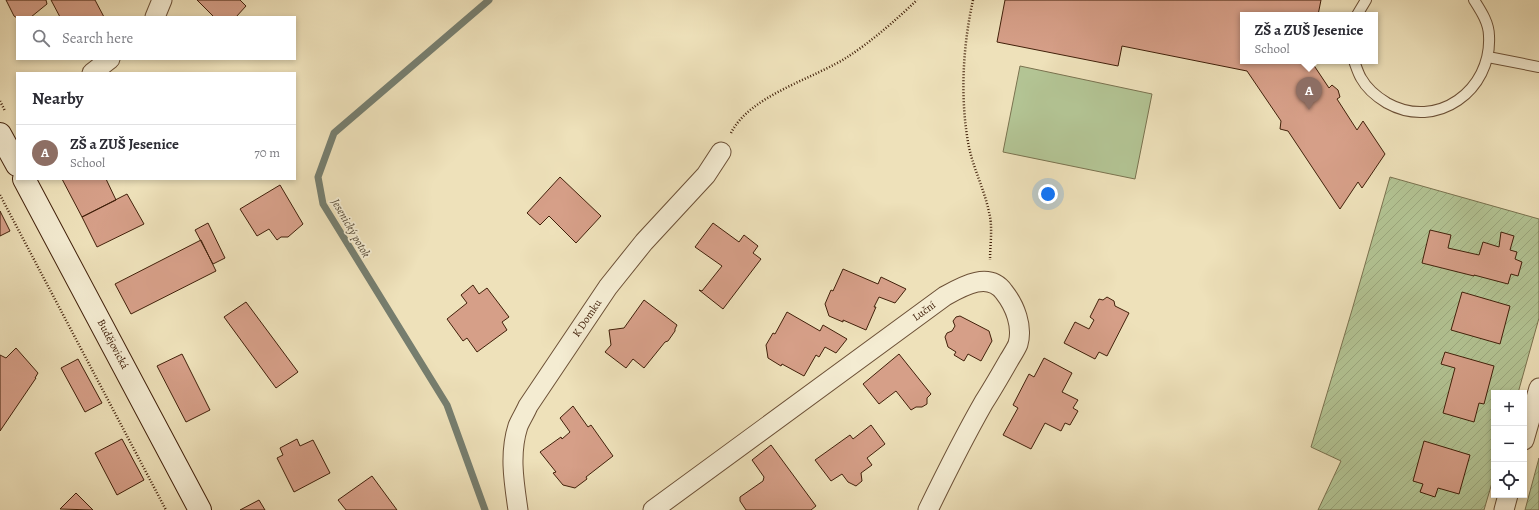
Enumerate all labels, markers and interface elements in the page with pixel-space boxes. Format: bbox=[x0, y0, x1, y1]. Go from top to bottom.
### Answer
popup bbox=[1240, 12, 1378, 64]
search box bbox=[16, 16, 296, 60]
text: ZŠ a ZUŠ Jesenice bbox=[1255, 20, 1363, 40]
icon: search bbox=[30, 27, 52, 49]
text: Search here bbox=[62, 28, 133, 48]
text: School bbox=[1255, 40, 1290, 57]
pin: A bbox=[1296, 77, 1322, 110]
text: Nearby bbox=[32, 87, 83, 110]
text: ZŠ a ZUŠ Jesenice bbox=[70, 134, 179, 154]
text: A bbox=[41, 144, 49, 161]
text: 70 m bbox=[254, 144, 280, 161]
text: School bbox=[70, 154, 105, 171]
your location bbox=[1038, 184, 1058, 204]
water label: Jesenický potok bbox=[327, 195, 375, 261]
street label: K Domku bbox=[569, 296, 605, 340]
street label: Luční bbox=[909, 297, 939, 325]
street label: Budějovická bbox=[94, 316, 133, 372]
map controls bbox=[1491, 390, 1527, 498]
button: + bbox=[1491, 390, 1527, 426]
button: − bbox=[1491, 426, 1527, 462]
button: locate bbox=[1491, 462, 1527, 498]

